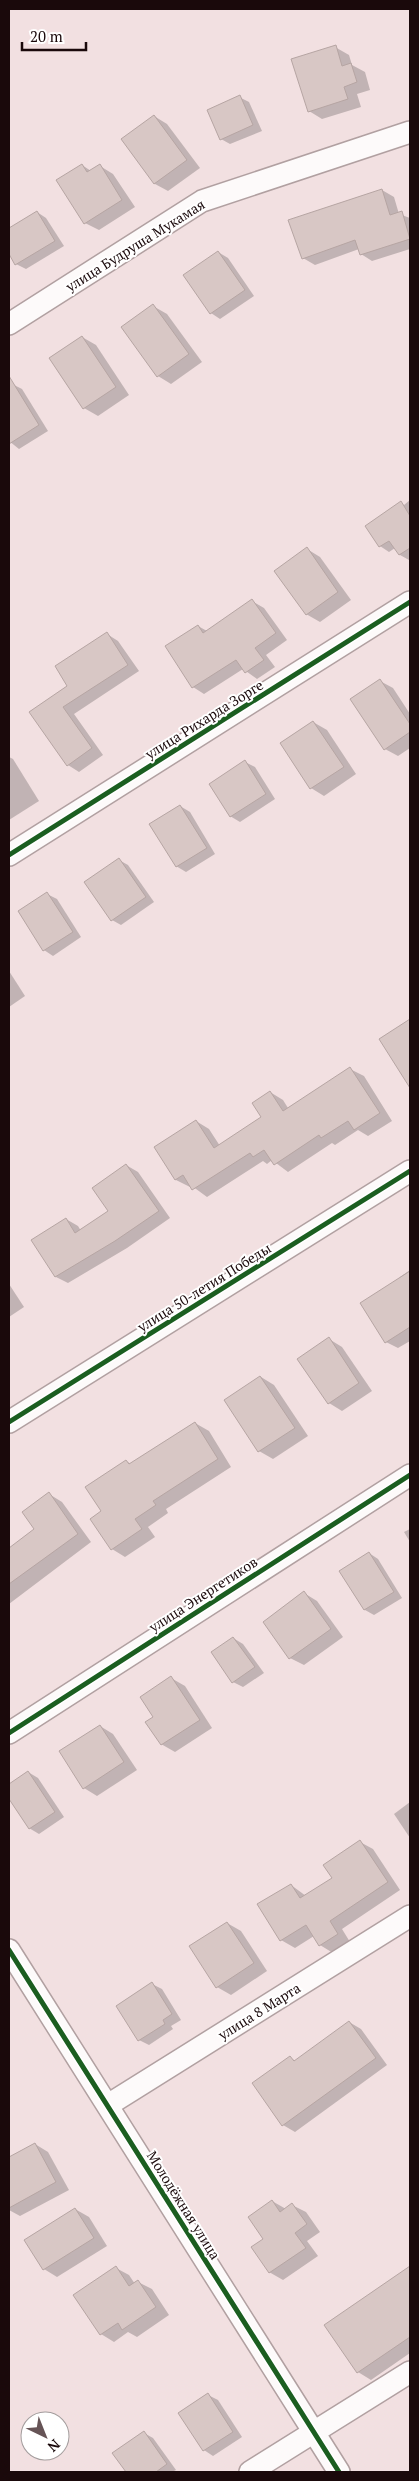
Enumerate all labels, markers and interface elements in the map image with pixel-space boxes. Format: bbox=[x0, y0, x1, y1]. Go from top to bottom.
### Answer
scale bar bbox=[22, 20, 86, 52]
text: 20 m bbox=[30, 26, 63, 46]
street label: улица Будруша Мукамая bbox=[61, 194, 208, 296]
street label: улица Рихарда Зорге bbox=[141, 675, 267, 764]
street label: улица 50-летия Победы bbox=[133, 1238, 274, 1336]
street label: улица Энергетиков bbox=[144, 1552, 261, 1637]
street label: улица 8 Марта bbox=[213, 1978, 304, 2044]
street label: Молодёжная улица bbox=[143, 2147, 225, 2263]
north arrow bbox=[20, 2411, 70, 2461]
text: N bbox=[44, 2435, 65, 2457]

